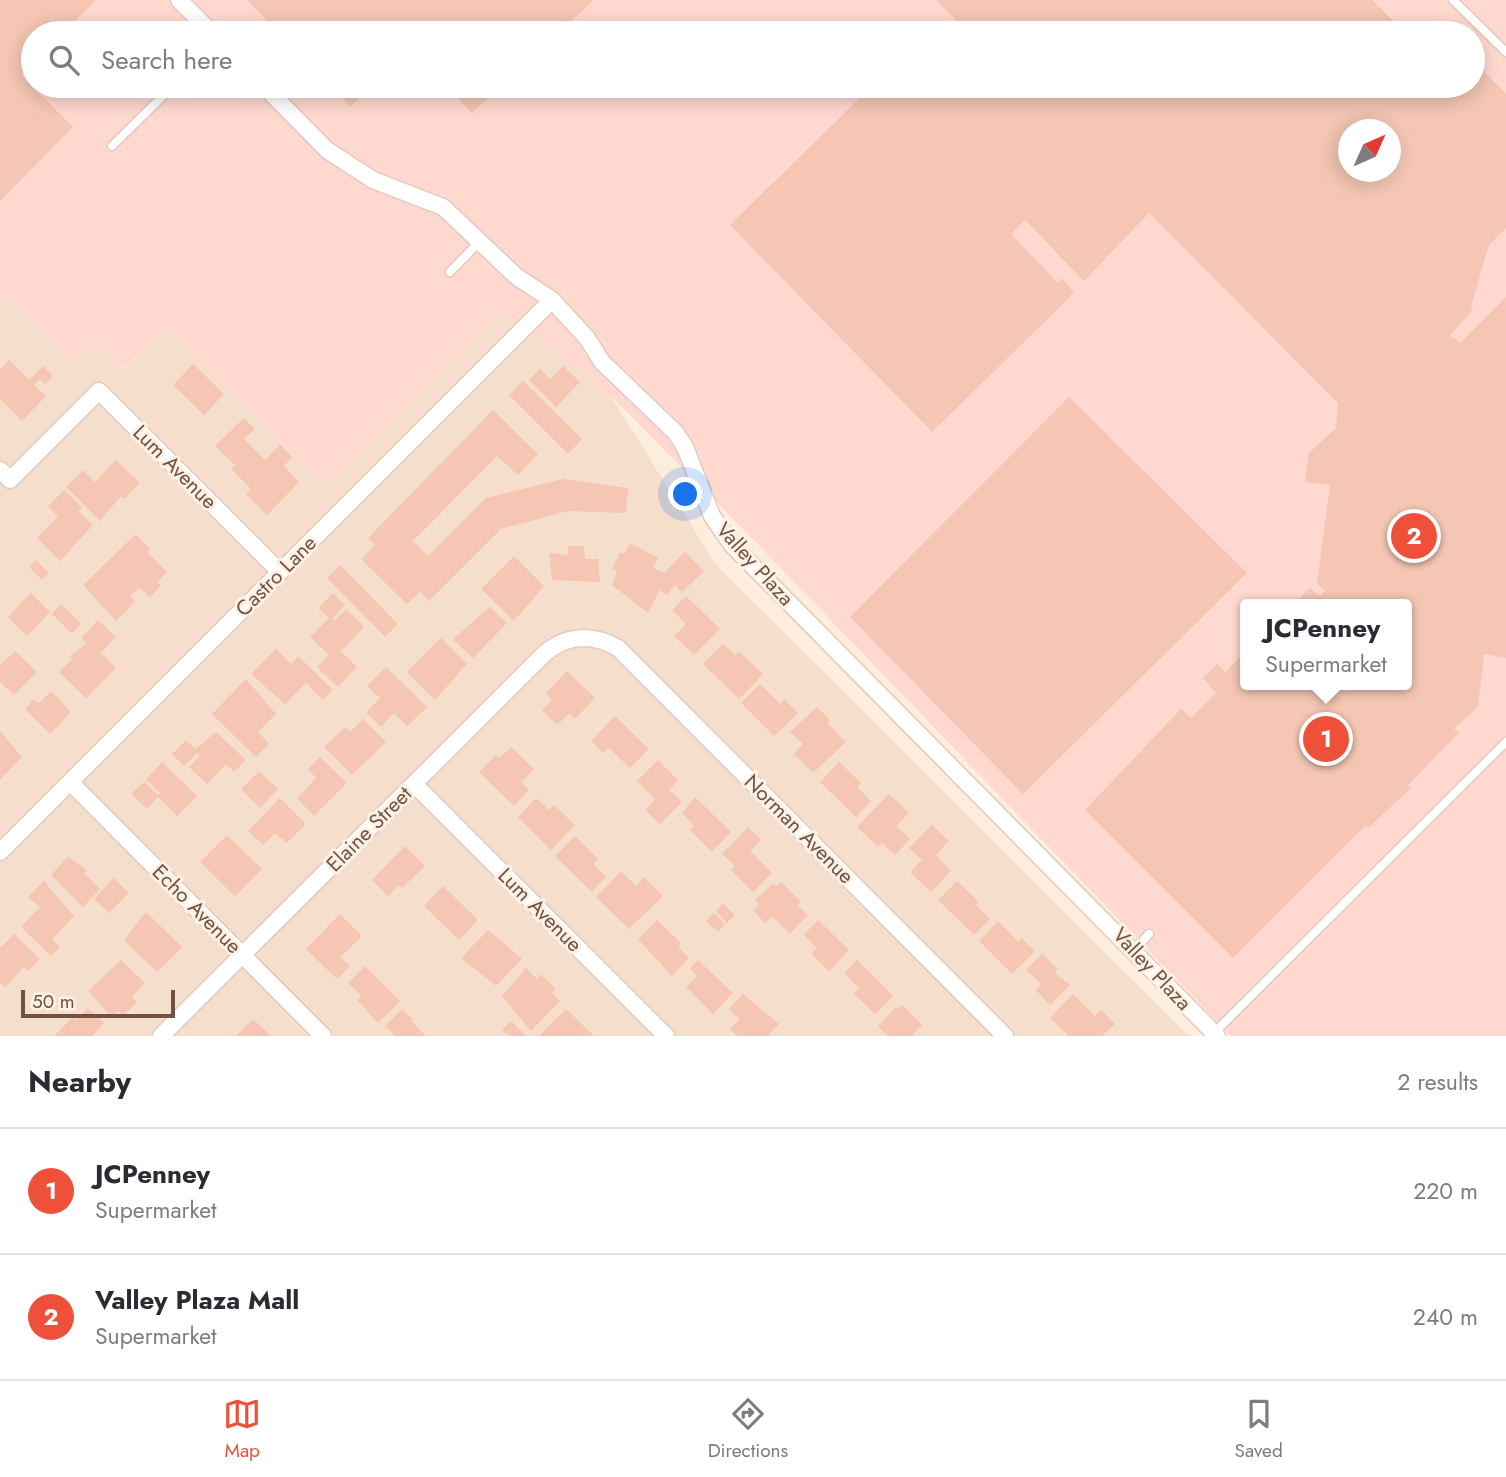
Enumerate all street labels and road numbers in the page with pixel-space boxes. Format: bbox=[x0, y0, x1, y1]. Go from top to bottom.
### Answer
street label: Lum Avenue bbox=[126, 418, 224, 516]
street label: Valley Plaza bbox=[709, 515, 801, 613]
street label: Castro Lane bbox=[229, 528, 324, 623]
street label: Norman Avenue bbox=[737, 767, 861, 891]
street label: Elaine Street bbox=[319, 779, 419, 879]
street label: Echo Avenue bbox=[145, 857, 249, 961]
street label: Lum Avenue bbox=[491, 861, 589, 959]
street label: Valley Plaza bbox=[1106, 921, 1198, 1017]

